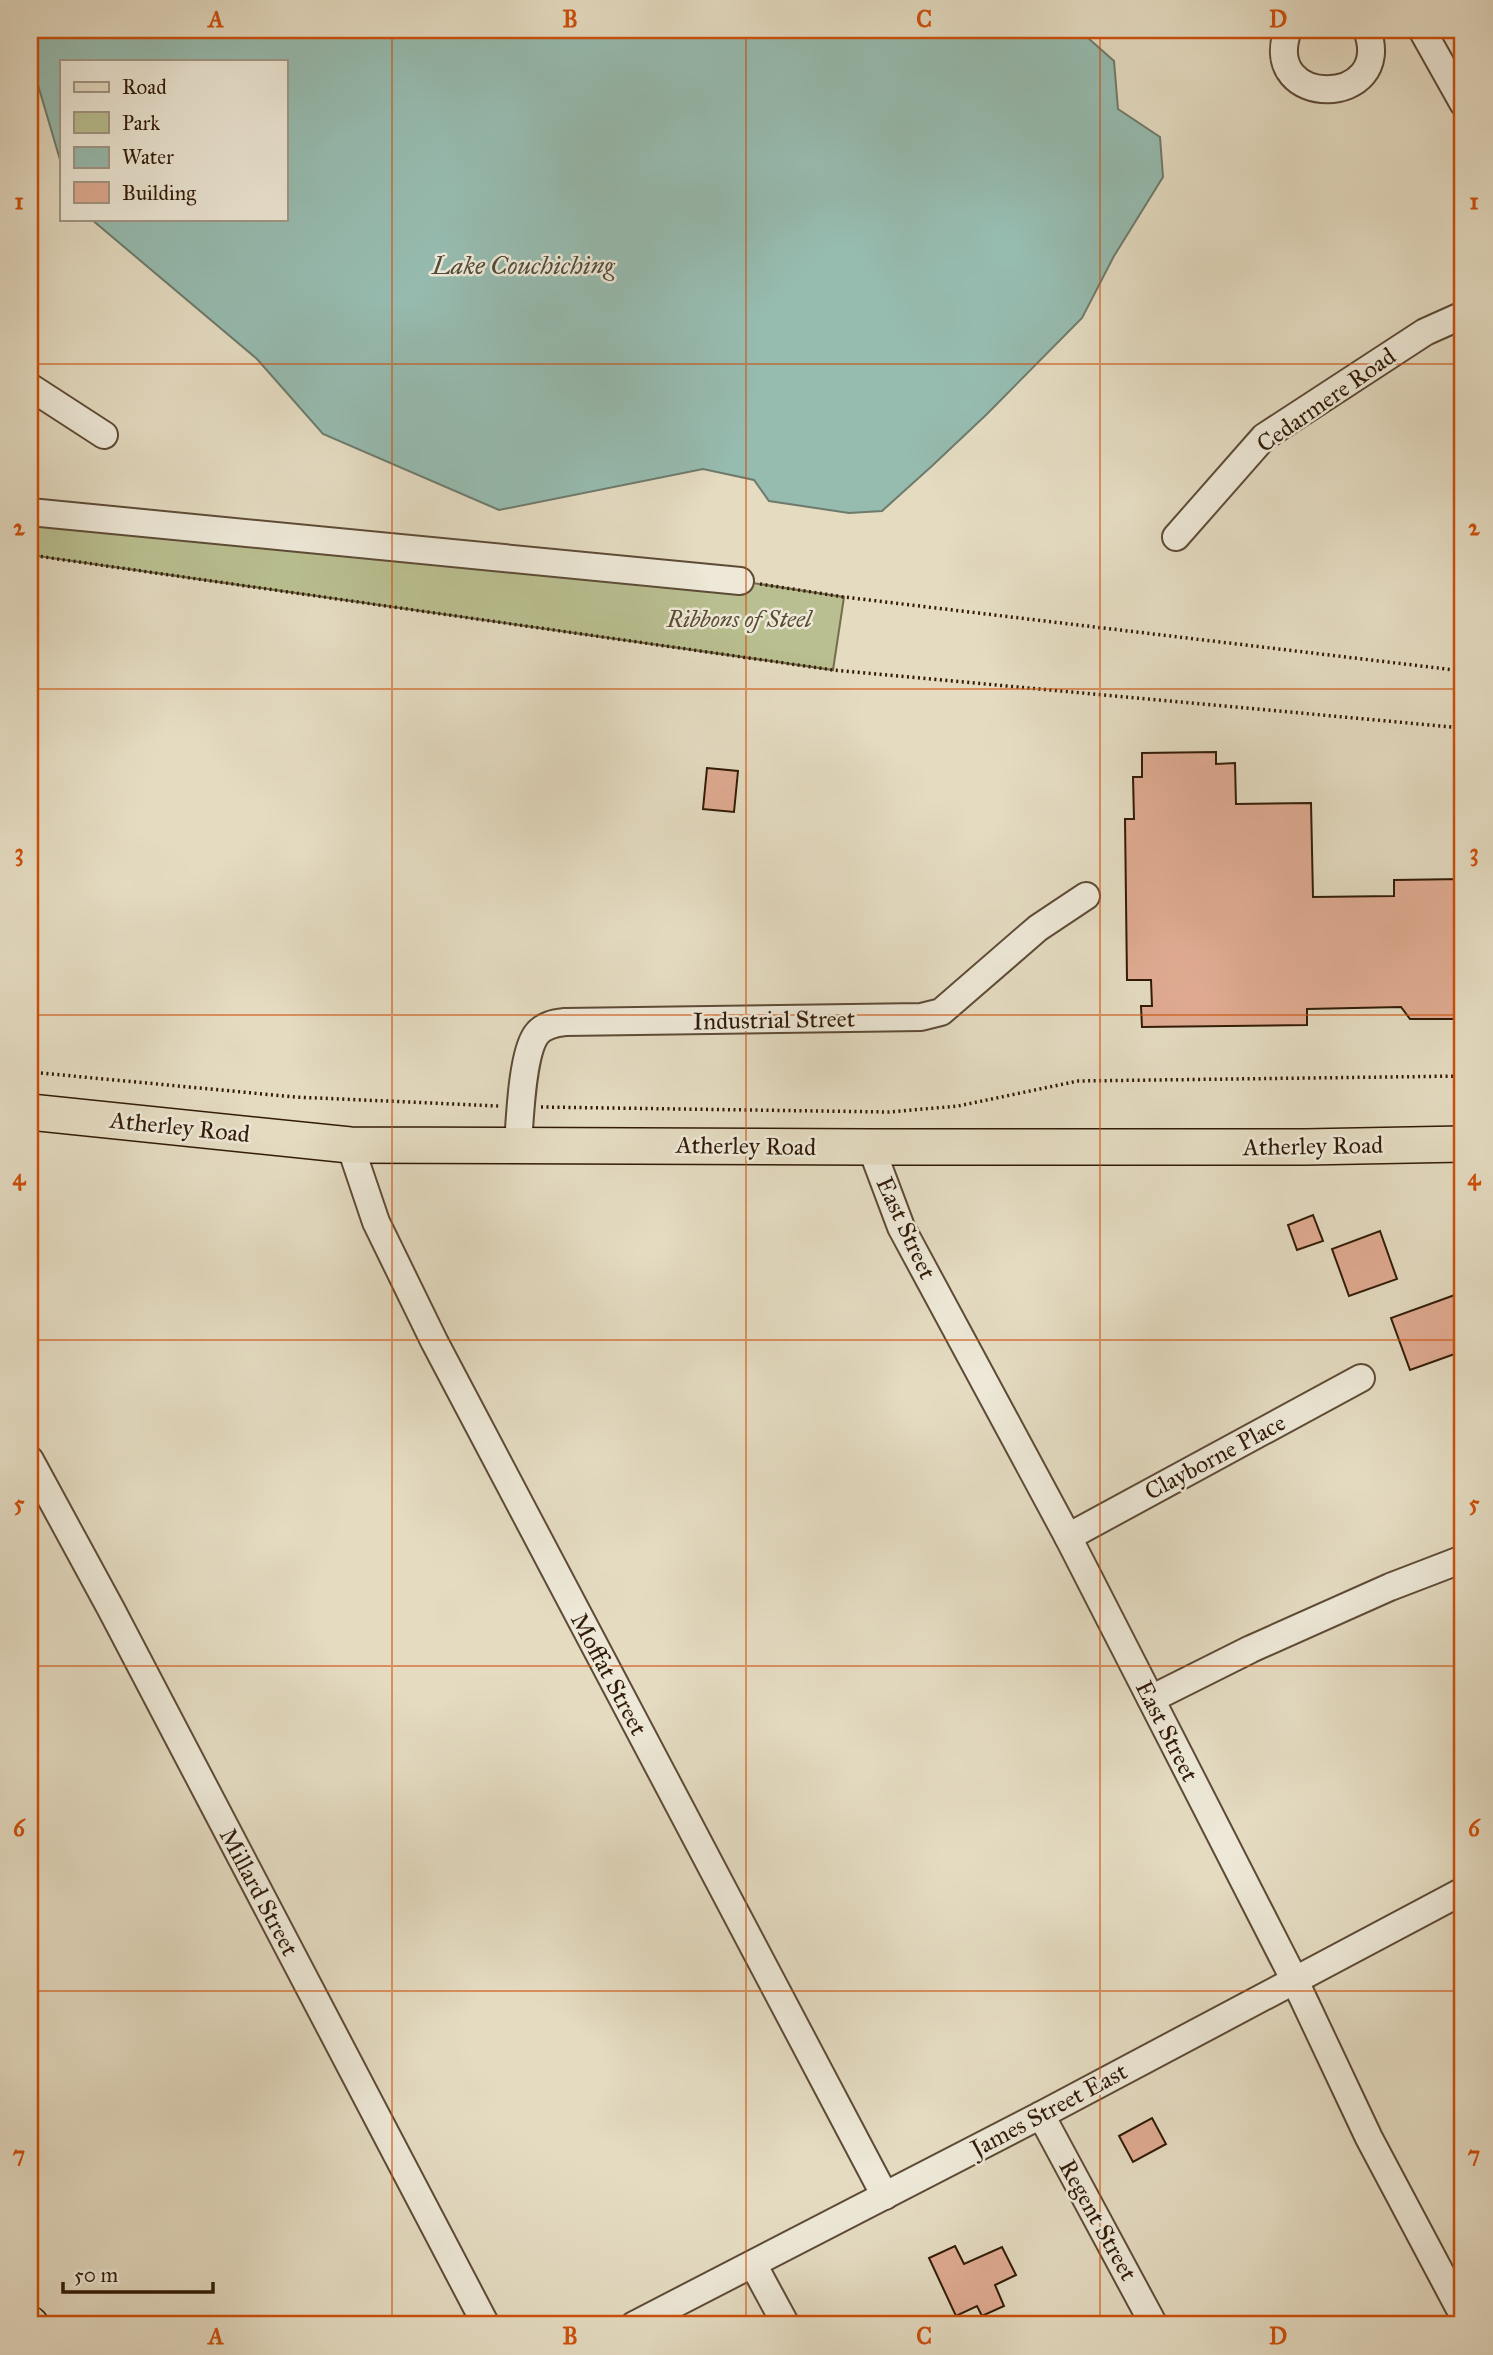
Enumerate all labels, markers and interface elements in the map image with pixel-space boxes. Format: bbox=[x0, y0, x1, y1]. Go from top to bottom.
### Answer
text: A bbox=[206, 5, 224, 33]
text: B bbox=[562, 5, 578, 33]
text: C bbox=[916, 5, 932, 33]
text: D bbox=[1269, 5, 1287, 33]
legend bbox=[60, 60, 287, 220]
text: Road bbox=[122, 74, 167, 100]
text: Park bbox=[122, 110, 160, 136]
text: Water bbox=[122, 144, 174, 170]
text: Building bbox=[122, 180, 196, 206]
text: 1 bbox=[14, 187, 24, 215]
text: 1 bbox=[1469, 187, 1479, 215]
water label: Lake Couchiching bbox=[431, 249, 616, 281]
street label: Cedarmere Road bbox=[1251, 341, 1401, 459]
text: 2 bbox=[13, 513, 25, 541]
text: 2 bbox=[1468, 513, 1480, 541]
park label: Ribbons of Steel bbox=[666, 604, 814, 634]
text: 3 bbox=[14, 838, 24, 867]
text: 3 bbox=[1469, 838, 1479, 867]
street label: Industrial Street bbox=[693, 1004, 856, 1036]
street label: Atherley Road bbox=[108, 1105, 251, 1149]
street label: Atherley Road bbox=[675, 1130, 816, 1162]
street label: Atherley Road bbox=[1242, 1130, 1383, 1162]
text: 4 bbox=[13, 1163, 27, 1191]
text: 4 bbox=[1468, 1163, 1482, 1191]
street label: East Street bbox=[869, 1172, 943, 1284]
street label: Clayborne Place bbox=[1139, 1407, 1291, 1507]
text: 5 bbox=[14, 1489, 25, 1517]
text: 5 bbox=[1469, 1489, 1480, 1517]
street label: Moffat Street bbox=[564, 1608, 654, 1741]
street label: East Street bbox=[1129, 1675, 1205, 1787]
text: 6 bbox=[13, 1814, 26, 1842]
text: 6 bbox=[1468, 1814, 1481, 1842]
street label: Millard Street bbox=[213, 1823, 305, 1961]
street label: James Street East bbox=[963, 2056, 1133, 2165]
text: 7 bbox=[13, 2140, 25, 2168]
text: 7 bbox=[1468, 2140, 1480, 2168]
street label: Regent Street bbox=[1052, 2154, 1144, 2286]
scale bar bbox=[63, 2250, 214, 2294]
text: 50 m bbox=[74, 2262, 119, 2288]
text: A bbox=[206, 2322, 224, 2350]
text: B bbox=[562, 2322, 578, 2350]
text: C bbox=[916, 2322, 932, 2350]
text: D bbox=[1269, 2322, 1287, 2350]

